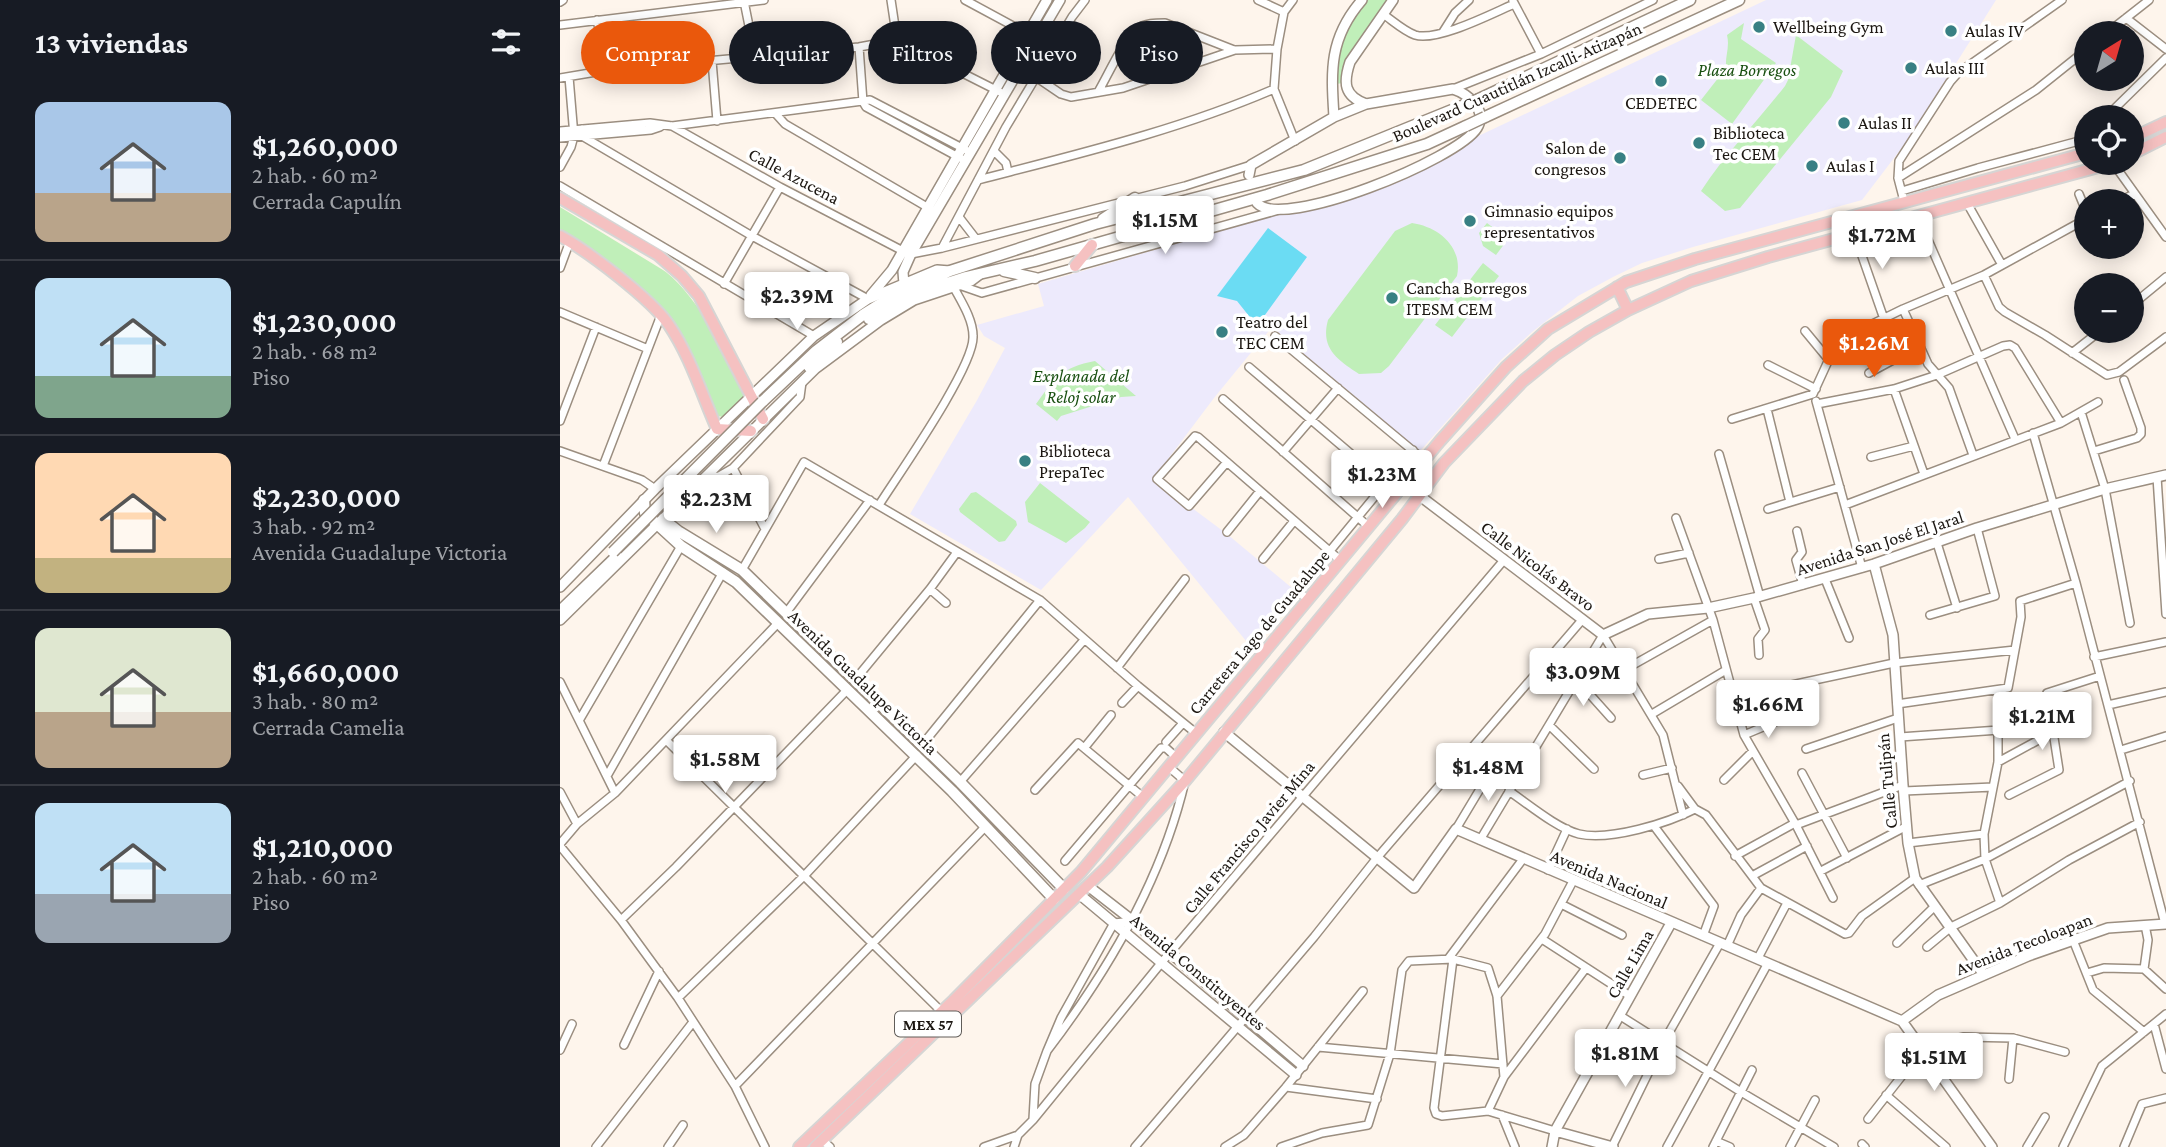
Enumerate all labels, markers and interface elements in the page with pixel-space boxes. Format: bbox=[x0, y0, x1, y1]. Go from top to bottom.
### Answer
place label: Wellbeing Gym bbox=[1773, 17, 1884, 37]
street label: Boulevard Cuautitlán Izcalli-Atizapán bbox=[1389, 18, 1645, 146]
marker: Wellbeing Gym bbox=[1751, 19, 1767, 35]
chip: Comprar bbox=[581, 21, 715, 84]
chip: Alquilar bbox=[729, 21, 854, 84]
chip: Filtros bbox=[868, 21, 977, 84]
chip: Nuevo bbox=[991, 21, 1101, 84]
chip: Piso bbox=[1115, 21, 1203, 84]
place label: Aulas IV bbox=[1965, 21, 2025, 41]
north arrow bbox=[2074, 21, 2144, 91]
map controls bbox=[2074, 21, 2144, 343]
icon: filters bbox=[487, 23, 525, 61]
marker: Aulas IV bbox=[1943, 23, 1959, 39]
text: 13 viviendas bbox=[35, 26, 188, 59]
place label: Aulas III bbox=[1925, 58, 1984, 78]
park label: Plaza Borregos bbox=[1698, 60, 1797, 80]
marker: Aulas III bbox=[1903, 60, 1919, 76]
marker: CEDETEC bbox=[1653, 73, 1669, 89]
place label: CEDETEC bbox=[1625, 93, 1698, 113]
button: locate bbox=[2074, 105, 2144, 175]
place label: Aulas II bbox=[1858, 113, 1912, 133]
marker: Aulas II bbox=[1836, 115, 1852, 131]
place label: Biblioteca Tec CEM bbox=[1713, 123, 1785, 164]
text: $1,260,000 bbox=[252, 129, 399, 162]
icon: home bbox=[91, 130, 175, 214]
marker: Biblioteca Tec CEM bbox=[1691, 135, 1707, 151]
place label: Salon de congresos bbox=[1534, 138, 1606, 179]
street label: Calle Azucena bbox=[745, 144, 843, 208]
marker: Salon de congresos bbox=[1612, 150, 1628, 166]
place label: Aulas I bbox=[1826, 156, 1875, 176]
marker: Aulas I bbox=[1804, 158, 1820, 174]
text: 2 hab. · 60 m² bbox=[252, 162, 378, 188]
text: Cerrada Capulín bbox=[252, 188, 402, 214]
button: + bbox=[2074, 189, 2144, 259]
pin: $1.15M bbox=[1108, 196, 1222, 256]
place label: Gimnasio equipos representativos bbox=[1484, 201, 1613, 242]
text: $1.15M bbox=[1132, 206, 1198, 232]
pin: $1.72M bbox=[1825, 212, 1939, 271]
marker: Gimnasio equipos representativos bbox=[1462, 213, 1478, 229]
text: $1.72M bbox=[1848, 221, 1916, 247]
pin: $2.39M bbox=[740, 272, 854, 332]
button: − bbox=[2074, 273, 2144, 343]
place label: Cancha Borregos ITESM CEM bbox=[1406, 278, 1527, 319]
text: $2.39M bbox=[760, 282, 834, 308]
marker: Cancha Borregos ITESM CEM bbox=[1384, 290, 1400, 306]
text: $1,230,000 bbox=[252, 305, 397, 338]
icon: home bbox=[91, 306, 175, 390]
place label: Teatro del TEC CEM bbox=[1236, 312, 1308, 353]
pin: $1.26M bbox=[1817, 320, 1931, 379]
marker: Teatro del TEC CEM bbox=[1214, 324, 1230, 340]
text: $1.26M bbox=[1839, 329, 1909, 355]
text: 2 hab. · 68 m² bbox=[252, 338, 377, 364]
text: Piso bbox=[252, 364, 290, 390]
park label: Explanada del Reloj solar bbox=[1033, 366, 1130, 408]
place label: Biblioteca PrepaTec bbox=[1039, 441, 1111, 482]
pin: $1.23M bbox=[1325, 450, 1439, 510]
marker: Biblioteca PrepaTec bbox=[1017, 453, 1033, 469]
text: $1.23M bbox=[1347, 460, 1417, 486]
pin: $2.23M bbox=[659, 476, 773, 535]
text: $2,230,000 bbox=[252, 480, 401, 513]
icon: home bbox=[91, 481, 175, 565]
text: $2.23M bbox=[680, 485, 752, 511]
street label: Avenida San José El Jaral bbox=[1794, 506, 1966, 579]
text: 3 hab. · 92 m² bbox=[252, 513, 375, 539]
street label: Calle Nicolás Bravo bbox=[1477, 517, 1599, 615]
text: Avenida Guadalupe Victoria bbox=[252, 539, 507, 565]
street label: Carretera Lago de Guadalupe bbox=[1184, 546, 1334, 718]
street label: Avenida Guadalupe Victoria bbox=[784, 605, 942, 759]
pin: $3.09M bbox=[1526, 648, 1640, 708]
text: $1,660,000 bbox=[252, 655, 400, 688]
icon: home bbox=[91, 656, 175, 740]
text: $3.09M bbox=[1546, 658, 1621, 684]
pin: $1.66M bbox=[1711, 680, 1825, 740]
text: 3 hab. · 80 m² bbox=[252, 688, 378, 714]
text: $1.66M bbox=[1732, 690, 1804, 716]
pin: $1.21M bbox=[1985, 692, 2099, 752]
text: $1.21M bbox=[2009, 702, 2075, 728]
text: Cerrada Camelia bbox=[252, 714, 405, 740]
street label: Calle Tulipán bbox=[1873, 732, 1901, 830]
pin: $1.58M bbox=[668, 736, 782, 795]
pin: $1.48M bbox=[1431, 744, 1545, 803]
text: $1.58M bbox=[689, 745, 761, 771]
text: $1.48M bbox=[1452, 753, 1524, 779]
street label: Calle Francisco Javier Mina bbox=[1179, 757, 1319, 917]
text: $1,210,000 bbox=[252, 830, 393, 863]
icon: home bbox=[91, 831, 175, 915]
street label: Avenida Nacional bbox=[1547, 845, 1671, 913]
text: 2 hab. · 60 m² bbox=[252, 863, 378, 889]
text: Piso bbox=[252, 889, 290, 915]
street label: Avenida Tecoloapan bbox=[1953, 909, 2095, 979]
street label: Avenida Constituyentes bbox=[1126, 910, 1270, 1034]
street label: Calle Lima bbox=[1602, 926, 1658, 1002]
road number: MEX 57 bbox=[895, 1012, 961, 1036]
pin: $1.81M bbox=[1568, 1030, 1682, 1089]
pin: $1.51M bbox=[1877, 1034, 1991, 1093]
text: $1.81M bbox=[1591, 1039, 1659, 1065]
text: $1.51M bbox=[1901, 1043, 1967, 1069]

